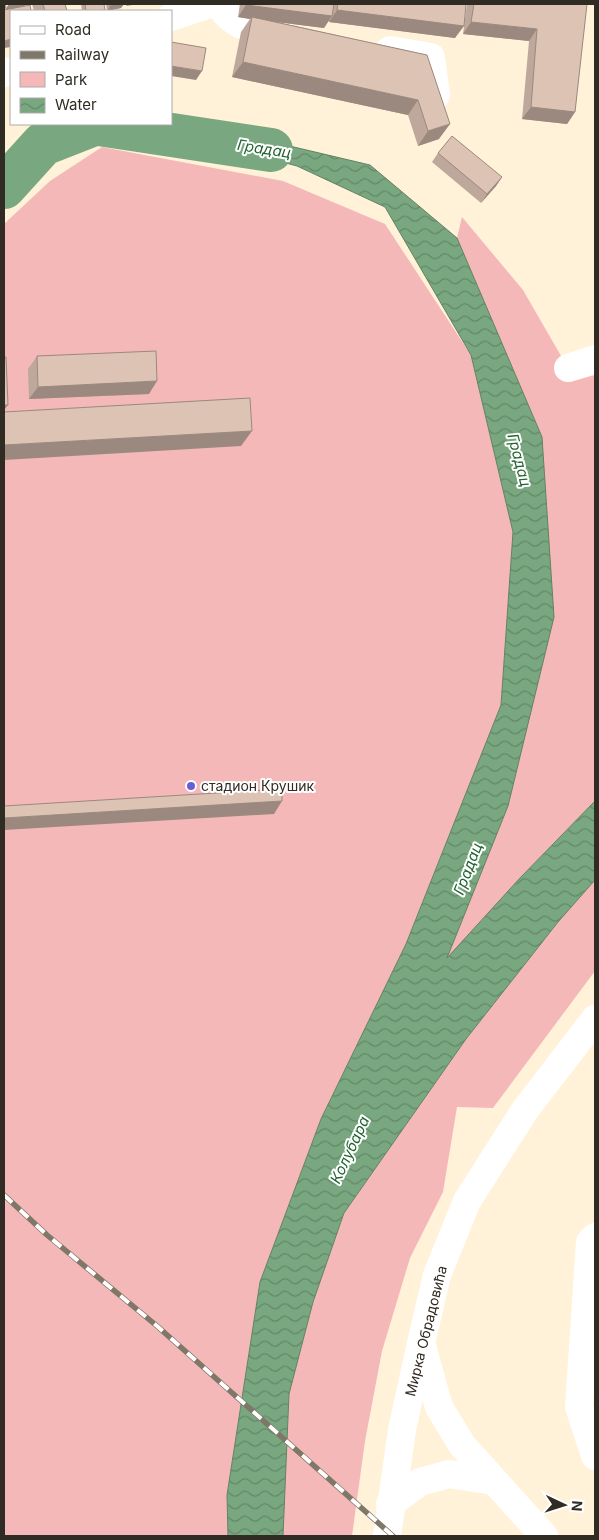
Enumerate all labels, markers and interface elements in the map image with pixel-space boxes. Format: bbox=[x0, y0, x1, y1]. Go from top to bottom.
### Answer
legend bbox=[10, 10, 172, 125]
text: Road bbox=[55, 20, 91, 39]
text: Railway bbox=[55, 45, 110, 64]
text: Park bbox=[55, 70, 88, 89]
text: Water bbox=[55, 95, 97, 114]
water label: Градац bbox=[236, 135, 292, 162]
water label: Градац bbox=[503, 431, 536, 488]
place label: стадион Крушик bbox=[201, 777, 314, 794]
marker: стадион Крушик bbox=[185, 780, 197, 792]
water label: Градац bbox=[449, 840, 486, 897]
water label: Колубара bbox=[326, 1113, 373, 1186]
street label: Мирка Обрадовића bbox=[401, 1264, 450, 1398]
north arrow bbox=[539, 1480, 589, 1530]
text: N bbox=[569, 1500, 586, 1512]

